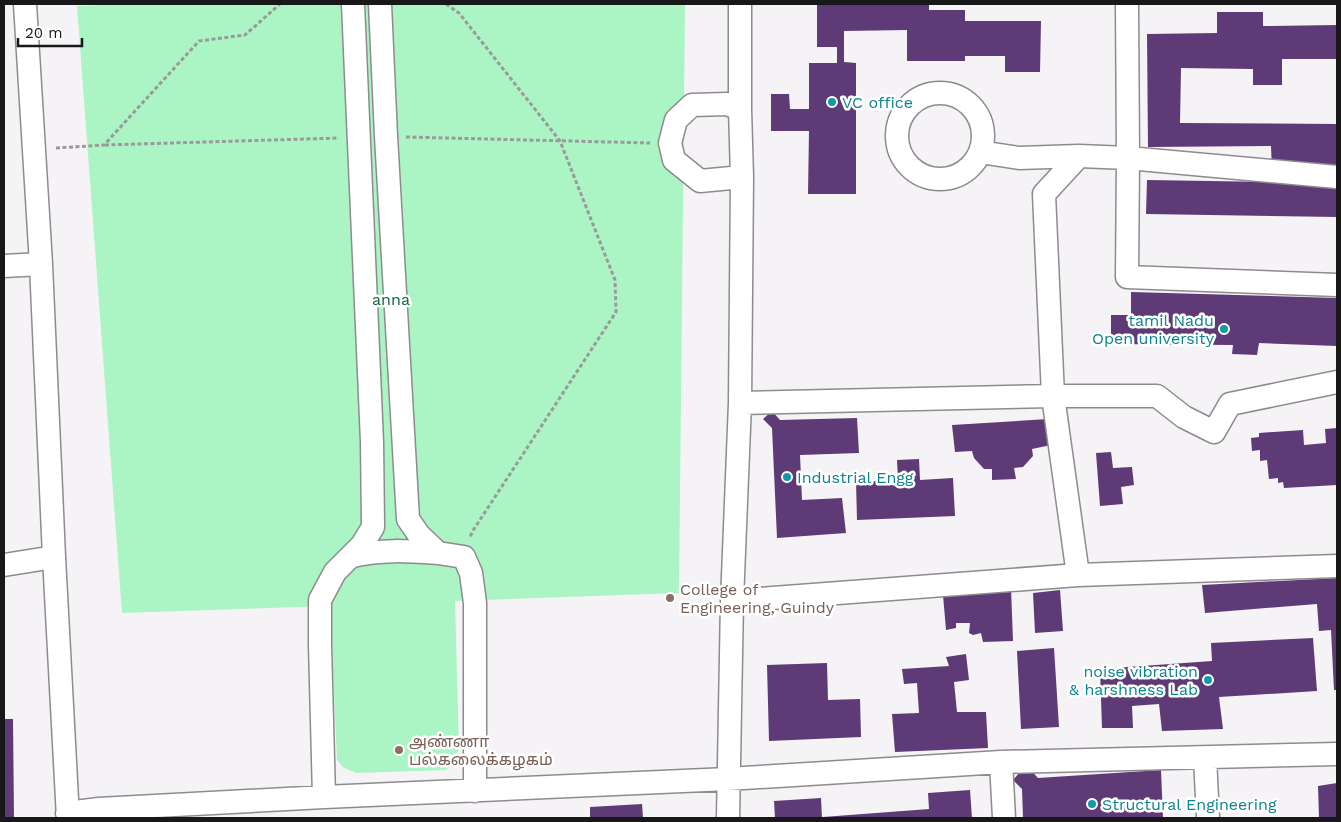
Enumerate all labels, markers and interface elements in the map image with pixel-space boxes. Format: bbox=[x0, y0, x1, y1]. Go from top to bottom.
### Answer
scale bar bbox=[18, 15, 81, 47]
text: 20 m bbox=[25, 24, 63, 42]
place label: VC office bbox=[842, 93, 913, 112]
marker: VC office bbox=[826, 96, 838, 108]
park label: anna bbox=[372, 290, 410, 309]
place label: tamil Nadu Open university bbox=[1092, 311, 1215, 348]
marker: tamil Nadu Open university bbox=[1218, 323, 1230, 335]
place label: Industrial Engg bbox=[797, 468, 914, 487]
marker: Industrial Engg bbox=[781, 471, 793, 483]
place label: College of Engineering, Guindy bbox=[680, 580, 835, 617]
marker: College of Engineering, Guindy bbox=[664, 592, 676, 604]
place label: noise vibration & harshness Lab bbox=[1069, 662, 1198, 699]
marker: noise vibration & harshness Lab bbox=[1202, 674, 1214, 686]
place label: அண்ணா பல்கலைக்கழகம் bbox=[409, 732, 553, 771]
marker: அண்ணா பல்கலைக்கழகம் bbox=[393, 744, 405, 756]
place label: Structural Engineering bbox=[1102, 795, 1277, 814]
marker: Structural Engineering bbox=[1086, 798, 1098, 810]

